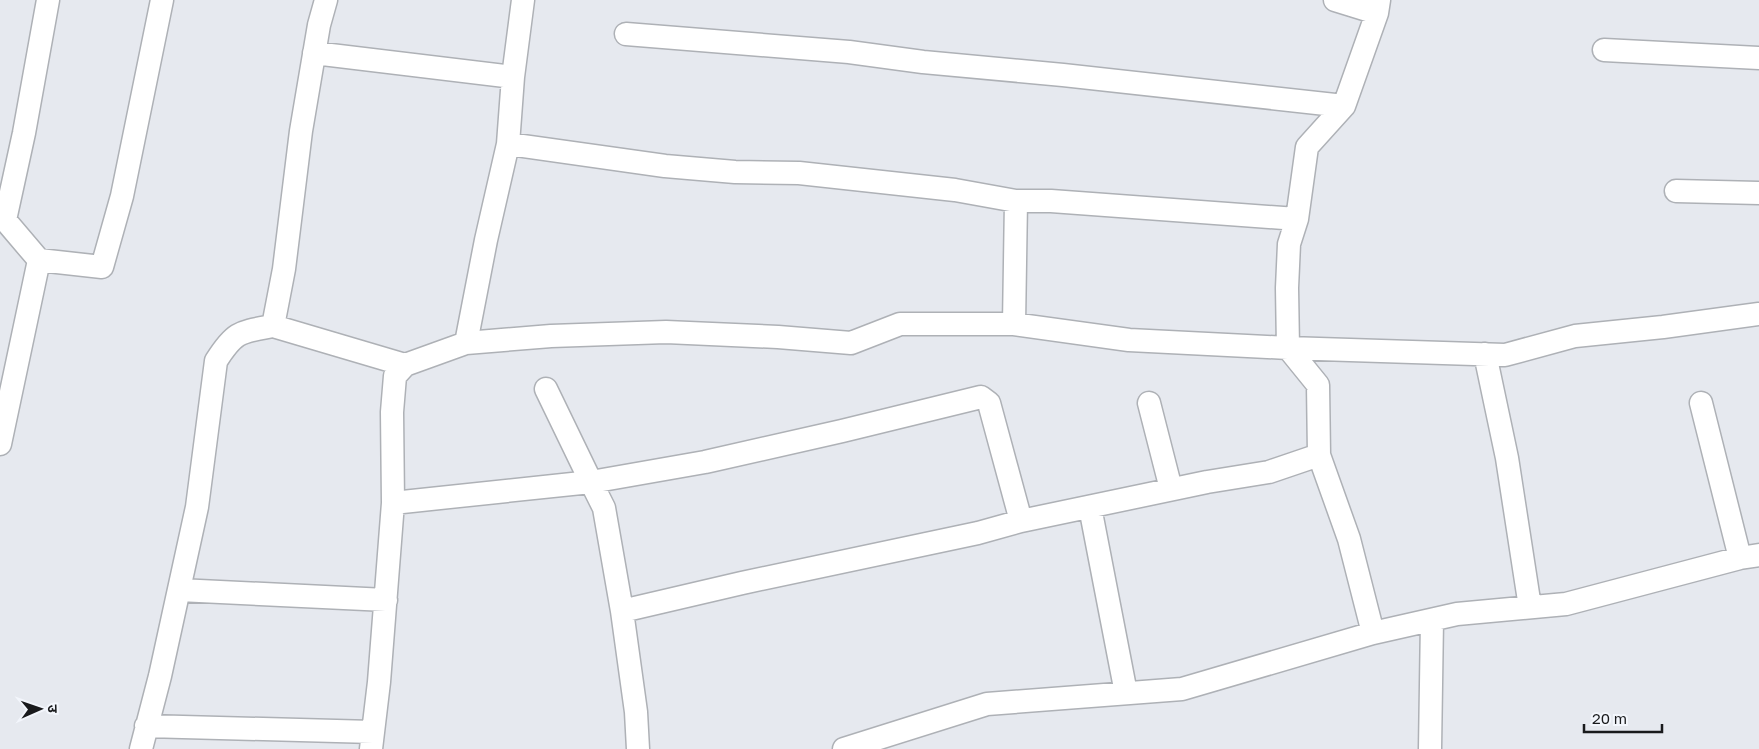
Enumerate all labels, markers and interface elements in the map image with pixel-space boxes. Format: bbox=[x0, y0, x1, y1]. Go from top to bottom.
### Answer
north arrow bbox=[15, 684, 65, 734]
scale bar bbox=[1584, 702, 1662, 734]
text: उ bbox=[45, 704, 62, 714]
text: 20 m bbox=[1592, 709, 1627, 727]

